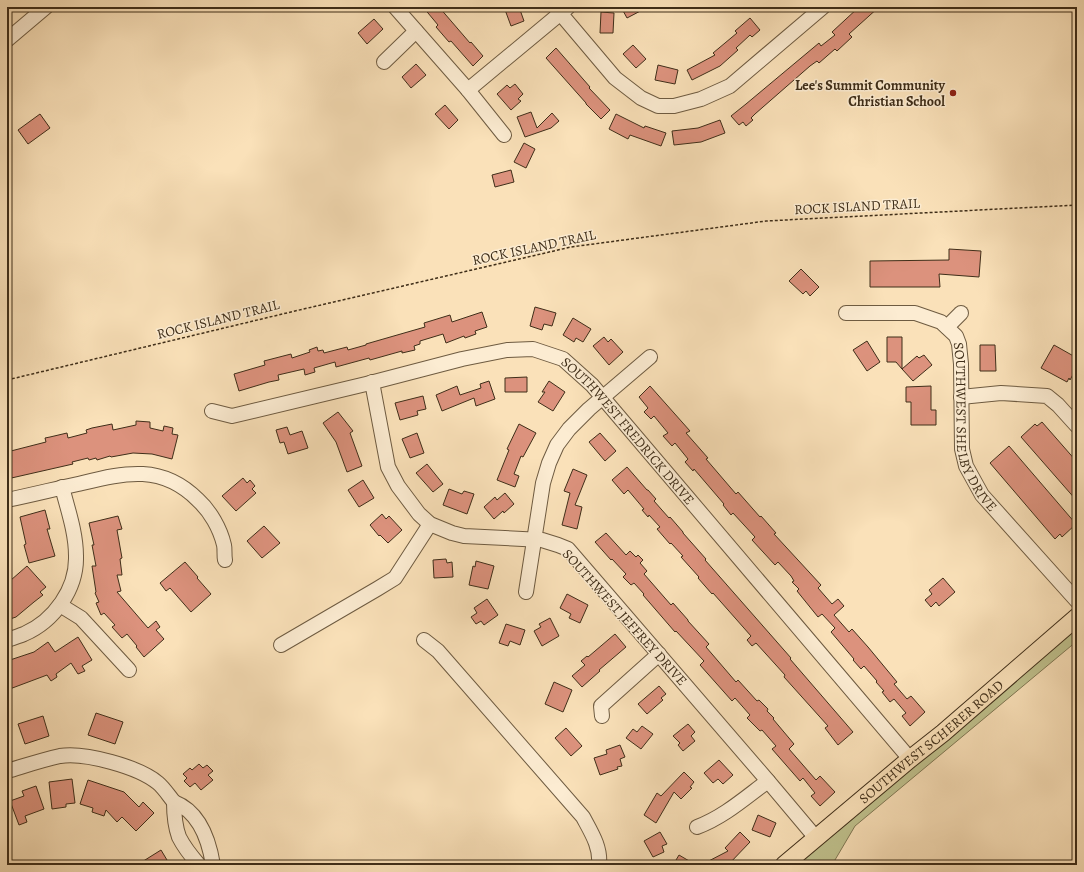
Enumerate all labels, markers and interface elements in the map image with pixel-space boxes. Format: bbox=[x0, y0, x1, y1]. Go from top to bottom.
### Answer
place label: Lee's Summit Community Christian School bbox=[795, 76, 946, 111]
marker: Lee's Summit Community Christian School bbox=[948, 88, 958, 98]
street label: ROCK ISLAND TRAIL bbox=[794, 194, 921, 219]
street label: ROCK ISLAND TRAIL bbox=[471, 225, 598, 270]
street label: ROCK ISLAND TRAIL bbox=[155, 295, 282, 344]
street label: SOUTHWEST SHELBY DRIVE bbox=[949, 341, 1001, 516]
street label: SOUTHWEST FREDRICK DRIVE bbox=[557, 353, 699, 509]
street label: SOUTHWEST JEFFREY DRIVE bbox=[558, 545, 691, 690]
street label: SOUTHWEST SCHERER ROAD bbox=[855, 676, 1008, 808]

